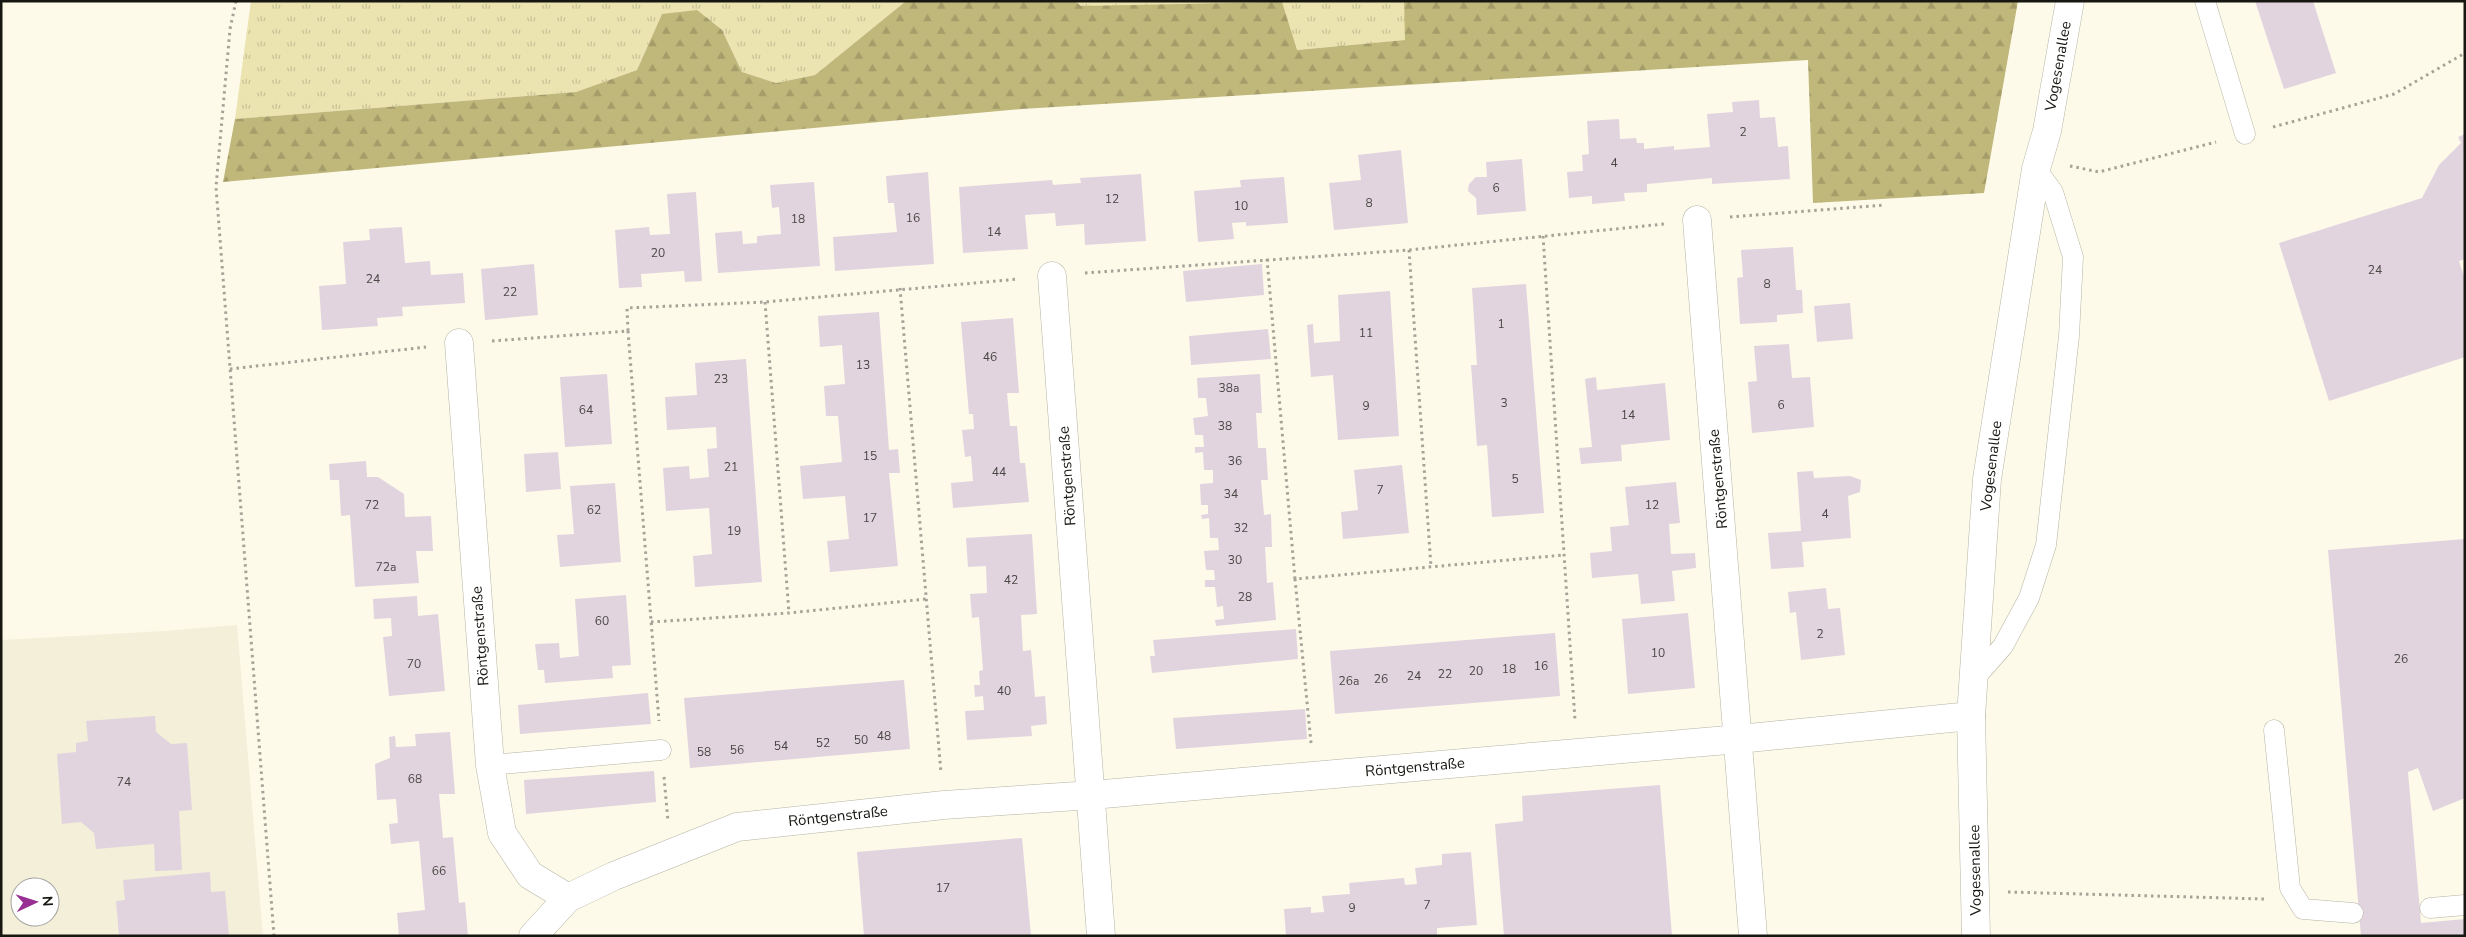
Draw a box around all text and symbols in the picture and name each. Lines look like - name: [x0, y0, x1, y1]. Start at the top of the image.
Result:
- street label: Vogesenallee: [2040, 19, 2076, 114]
- house number: 2: [1739, 124, 1747, 140]
- house number: 4: [1610, 155, 1618, 171]
- house number: 6: [1492, 180, 1500, 196]
- house number: 12: [1105, 191, 1119, 207]
- house number: 8: [1365, 195, 1373, 211]
- house number: 10: [1234, 198, 1248, 214]
- house number: 16: [906, 210, 920, 226]
- house number: 18: [791, 211, 805, 227]
- house number: 14: [987, 224, 1001, 240]
- house number: 20: [651, 245, 665, 261]
- house number: 24: [2368, 262, 2382, 278]
- house number: 24: [366, 271, 380, 287]
- house number: 8: [1763, 276, 1771, 292]
- house number: 22: [503, 284, 517, 300]
- house number: 1: [1497, 316, 1505, 332]
- house number: 11: [1359, 325, 1373, 341]
- house number: 46: [983, 349, 997, 365]
- house number: 13: [856, 357, 870, 373]
- house number: 23: [714, 371, 728, 387]
- house number: 38a: [1219, 380, 1239, 396]
- house number: 3: [1500, 395, 1508, 411]
- house number: 6: [1777, 397, 1785, 413]
- house number: 9: [1362, 398, 1370, 414]
- house number: 64: [579, 402, 593, 418]
- house number: 14: [1621, 407, 1635, 423]
- house number: 38: [1218, 418, 1232, 434]
- street label: Vogesenallee: [1975, 420, 2006, 513]
- street label: Röntgenstraße: [1054, 425, 1080, 527]
- street label: Röntgenstraße: [1704, 428, 1732, 530]
- house number: 15: [863, 448, 877, 464]
- house number: 36: [1228, 453, 1242, 469]
- house number: 21: [724, 459, 738, 475]
- house number: 44: [992, 464, 1006, 480]
- house number: 5: [1511, 471, 1519, 487]
- house number: 7: [1376, 482, 1384, 498]
- house number: 34: [1224, 486, 1238, 502]
- house number: 72: [365, 497, 379, 513]
- house number: 12: [1645, 497, 1659, 513]
- house number: 62: [587, 502, 601, 518]
- house number: 4: [1821, 506, 1829, 522]
- house number: 17: [863, 510, 877, 526]
- house number: 32: [1234, 520, 1248, 536]
- house number: 19: [727, 523, 741, 539]
- house number: 30: [1228, 552, 1242, 568]
- house number: 72a: [376, 559, 396, 575]
- house number: 42: [1004, 572, 1018, 588]
- street label: Röntgenstraße: [467, 585, 493, 687]
- house number: 28: [1238, 589, 1252, 605]
- house number: 60: [595, 613, 609, 629]
- house number: 2: [1816, 626, 1824, 642]
- house number: 10: [1651, 645, 1665, 661]
- house number: 26: [2394, 651, 2408, 667]
- house number: 70: [407, 656, 421, 672]
- house number: 16: [1534, 658, 1548, 674]
- house number: 18: [1502, 661, 1516, 677]
- house number: 20: [1469, 663, 1483, 679]
- house number: 22: [1438, 666, 1452, 682]
- house number: 24: [1407, 668, 1421, 684]
- house number: 26: [1374, 671, 1388, 687]
- house number: 26a: [1339, 673, 1359, 689]
- house number: 40: [997, 683, 1011, 699]
- house number: 48: [877, 728, 891, 744]
- house number: 50: [854, 732, 868, 748]
- house number: 52: [816, 735, 830, 751]
- house number: 54: [774, 738, 788, 754]
- house number: 56: [730, 742, 744, 758]
- house number: 58: [697, 744, 711, 760]
- street label: Röntgenstraße: [1364, 753, 1466, 781]
- house number: 68: [408, 771, 422, 787]
- house number: 74: [117, 774, 131, 790]
- street label: Röntgenstraße: [787, 801, 889, 831]
- street label: Vogesenallee: [1964, 824, 1986, 917]
- house number: 66: [432, 863, 446, 879]
- north arrow: [10, 877, 60, 927]
- house number: 17: [936, 880, 950, 896]
- text: N: [38, 895, 57, 907]
- house number: 7: [1423, 897, 1431, 913]
- house number: 9: [1348, 900, 1356, 916]

